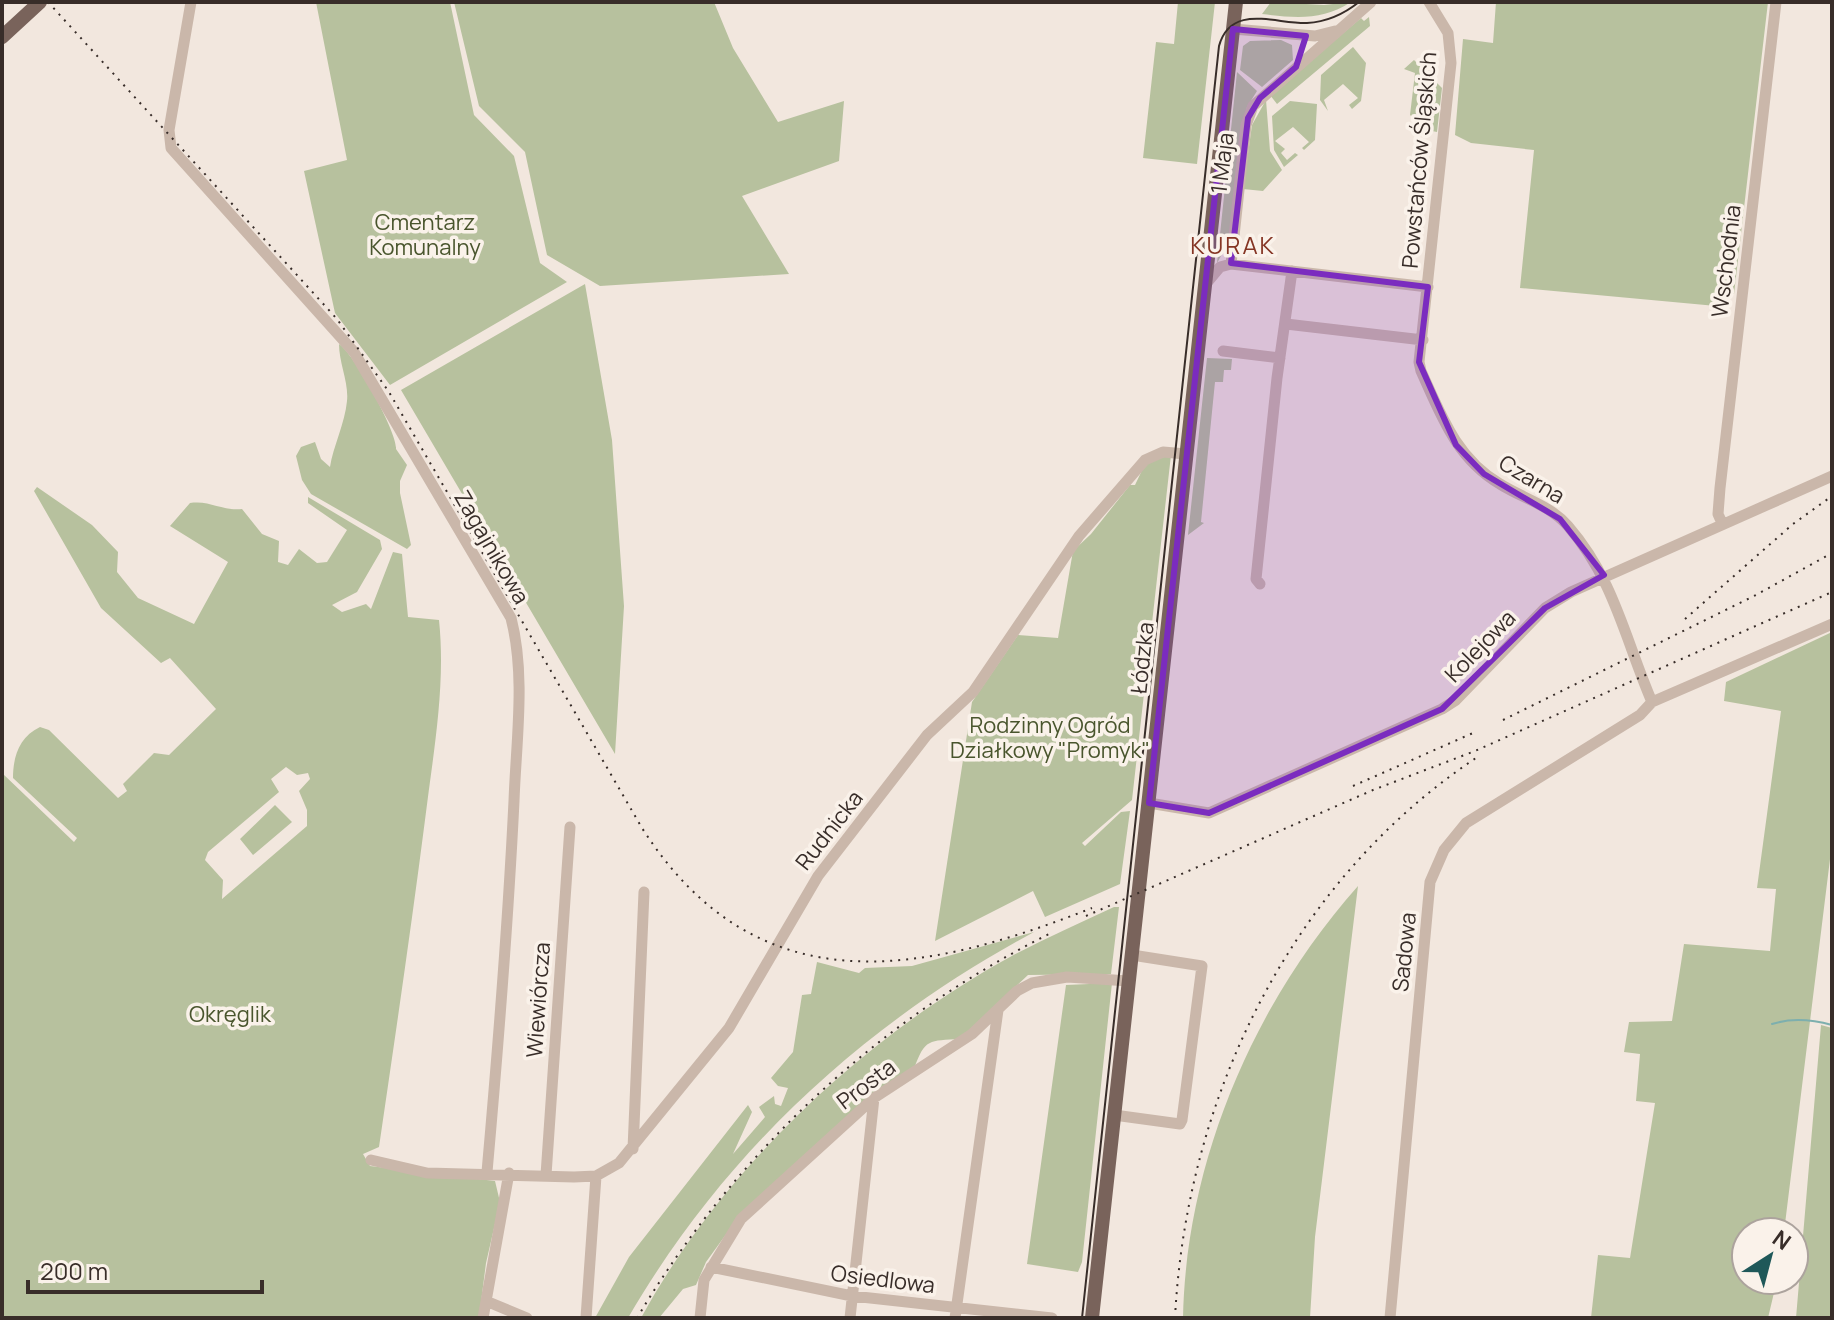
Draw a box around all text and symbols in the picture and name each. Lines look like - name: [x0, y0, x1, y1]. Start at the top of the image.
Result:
- street label: Powstańców Śląskich: [1395, 50, 1443, 270]
- street label: 1 Maja: [1203, 131, 1241, 195]
- street label: Wschodnia: [1704, 203, 1748, 319]
- park label: Cmentarz Komunalny: [369, 207, 481, 262]
- district label: KURAK: [1190, 228, 1276, 261]
- street label: Czarna: [1493, 448, 1571, 510]
- street label: Zagajnikowa: [447, 485, 537, 609]
- street label: Kolejowa: [1438, 603, 1522, 689]
- street label: Łódzka: [1123, 621, 1161, 695]
- park label: Rodzinny Ogród Działkowy "Promyk": [950, 710, 1150, 765]
- street label: Rudnicka: [788, 784, 870, 876]
- street label: Sadowa: [1385, 911, 1423, 993]
- street label: Wiewiórcza: [519, 941, 557, 1059]
- park label: Okręglik: [189, 999, 272, 1029]
- street label: Prosta: [830, 1052, 902, 1116]
- north arrow: [1730, 1216, 1810, 1296]
- text: N: [1767, 1223, 1797, 1257]
- scale bar: [28, 1244, 262, 1294]
- text: 200 m: [40, 1254, 108, 1287]
- street label: Osiedlowa: [829, 1258, 937, 1300]

